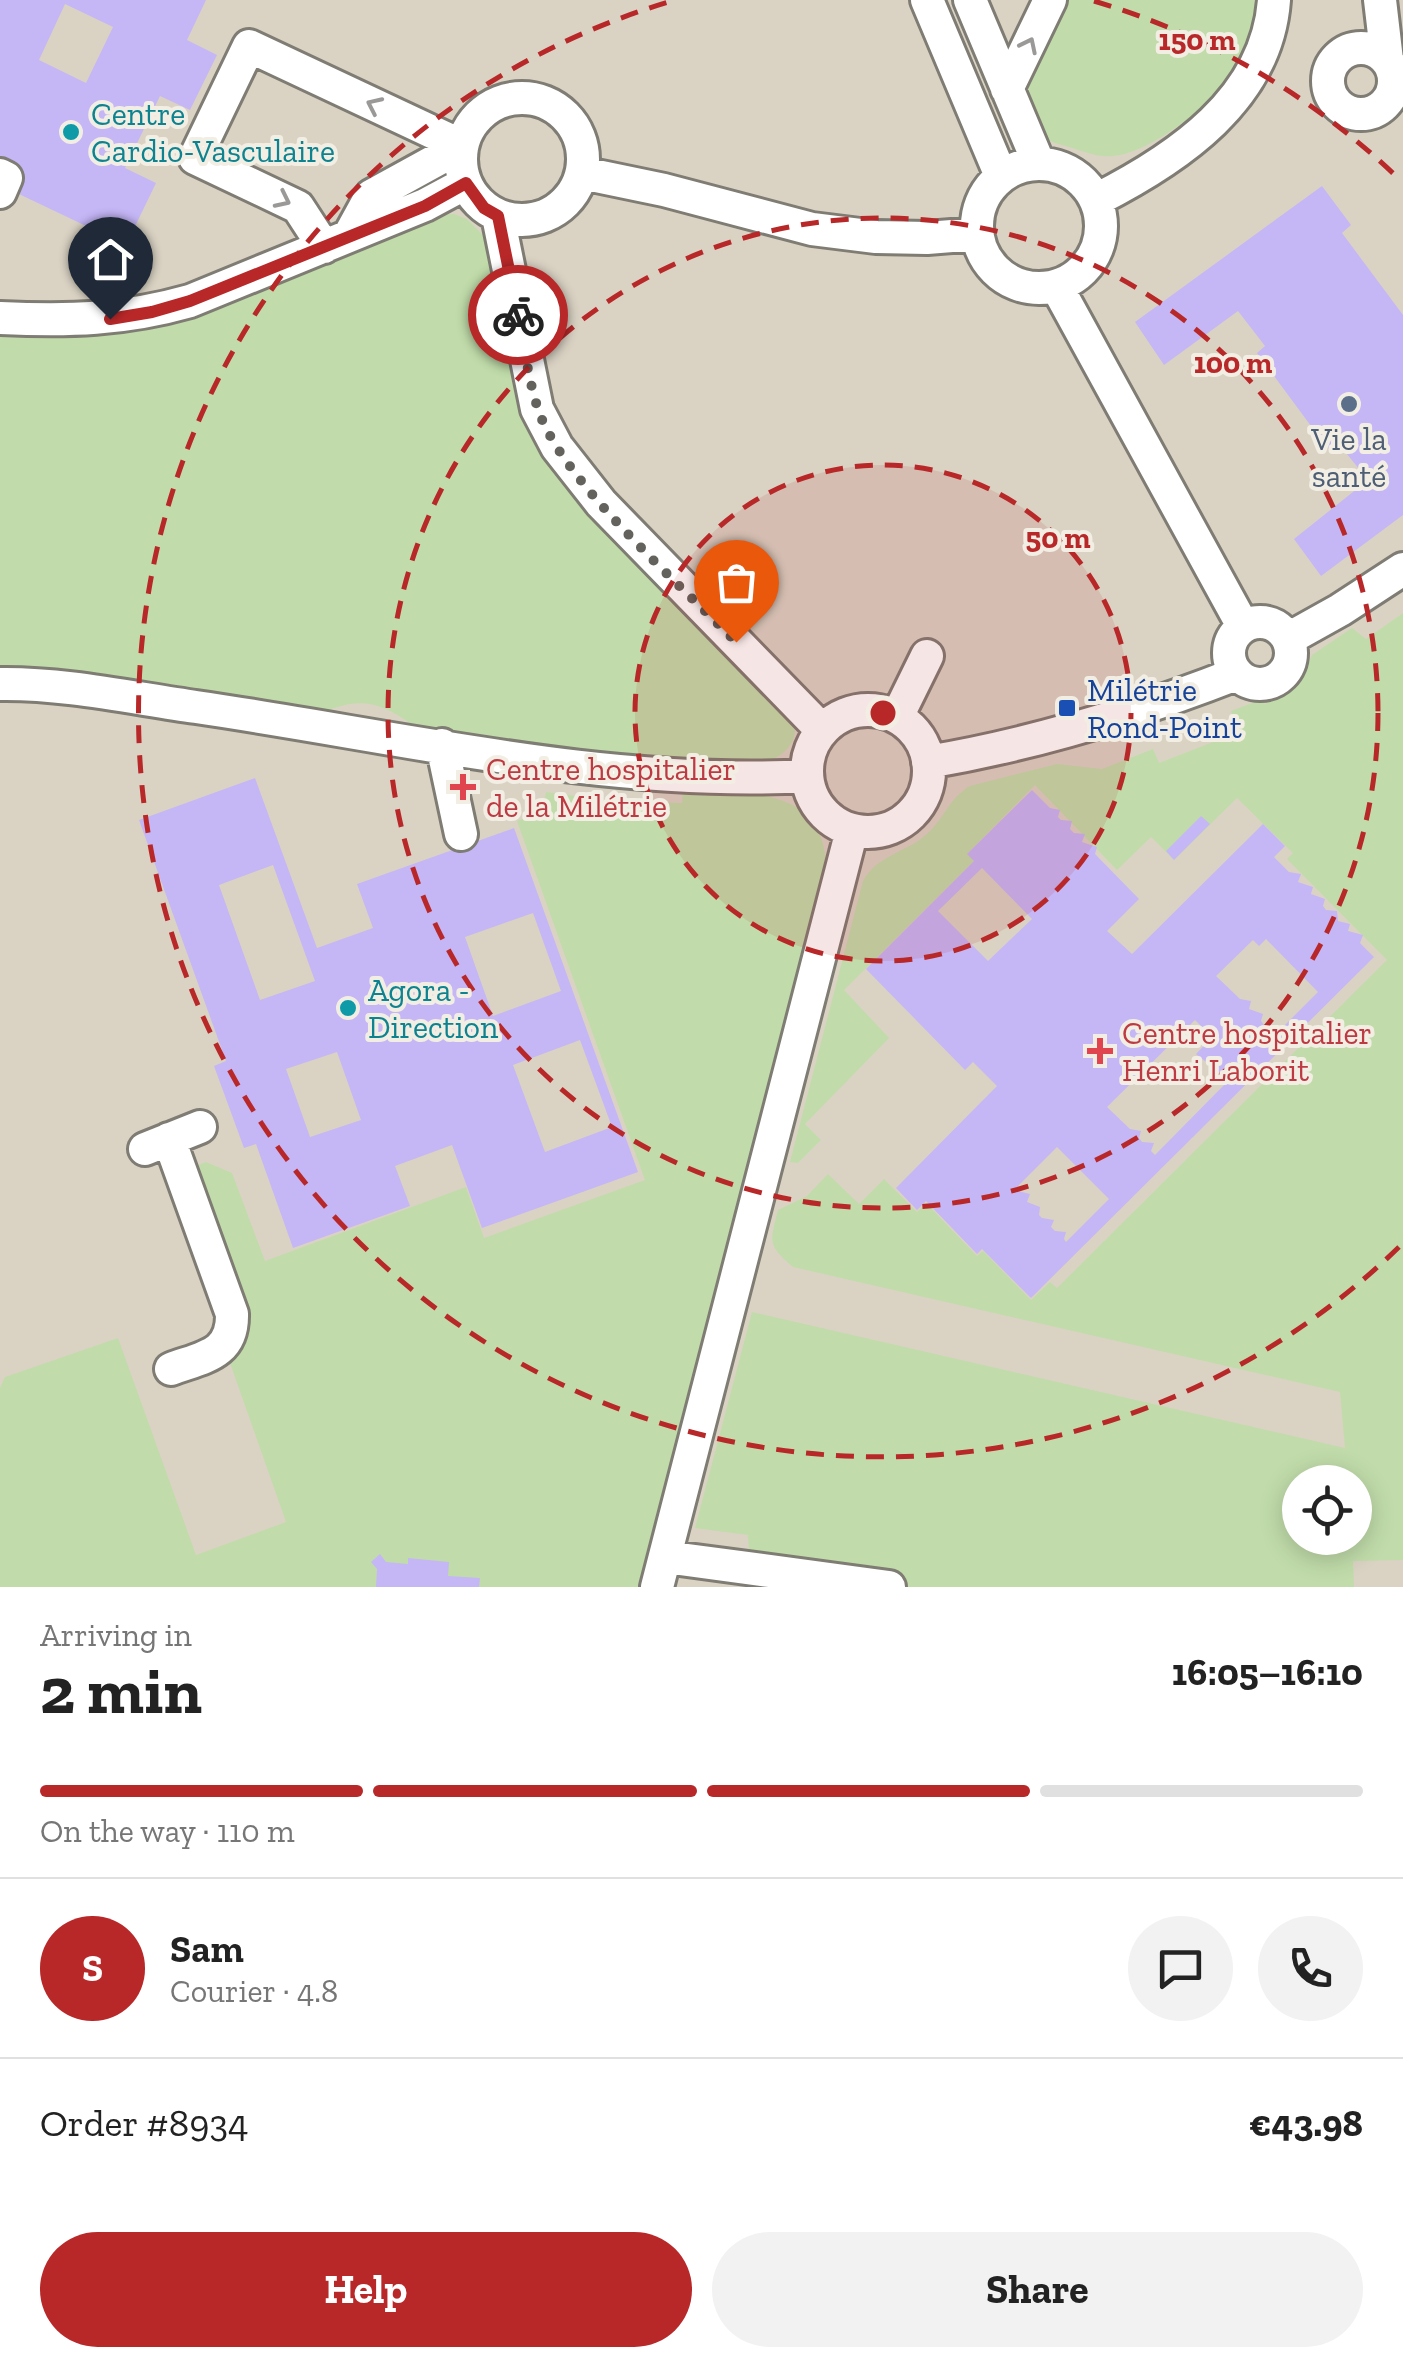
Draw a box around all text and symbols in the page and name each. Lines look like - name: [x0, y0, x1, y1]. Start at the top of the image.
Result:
- text: 150 m: [1159, 22, 1235, 58]
- one-way arrow: [1016, 37, 1036, 55]
- place label: Centre Cardio-Vasculaire: [91, 95, 335, 170]
- one-way arrow: [366, 97, 384, 117]
- marker: Centre Cardio-Vasculaire: [60, 121, 82, 143]
- one-way arrow: [273, 188, 291, 208]
- pin: [68, 217, 153, 320]
- icon: home: [83, 232, 138, 287]
- courier: [468, 265, 568, 365]
- icon: bike: [491, 288, 546, 343]
- text: 100 m: [1194, 345, 1272, 381]
- marker: Vie la santé: [1338, 393, 1360, 415]
- place label: Vie la santé: [1310, 420, 1387, 495]
- text: 50 m: [1026, 520, 1090, 556]
- pin: [694, 540, 779, 643]
- icon: bag: [709, 555, 764, 610]
- place label: Milétrie Rond-Point: [1087, 671, 1242, 746]
- centre of rings: [865, 695, 901, 731]
- marker: Milétrie Rond-Point: [1056, 697, 1078, 719]
- place label: Centre hospitalier de la Milétrie: [486, 750, 736, 825]
- marker: Centre hospitalier de la Milétrie: [450, 774, 476, 800]
- place label: Agora - Direction: [368, 971, 499, 1046]
- marker: Agora - Direction: [337, 997, 359, 1019]
- place label: Centre hospitalier Henri Laborit: [1122, 1014, 1372, 1089]
- marker: Centre hospitalier Henri Laborit: [1087, 1038, 1113, 1064]
- map controls: [1282, 1465, 1372, 1555]
- button: locate: [1282, 1465, 1372, 1555]
- text: Arriving in: [40, 1616, 192, 1654]
- text: 16:05–16:10: [1172, 1649, 1363, 1695]
- text: 2 min: [40, 1652, 202, 1730]
- text: On the way · 110 m: [40, 1812, 295, 1850]
- button: chat: [1128, 1916, 1233, 2021]
- button: phone: [1258, 1916, 1363, 2021]
- text: Sam: [170, 1926, 244, 1972]
- text: S: [82, 1945, 103, 1991]
- text: Courier · 4.8: [170, 1972, 338, 2010]
- text: Order #8934: [40, 2100, 249, 2146]
- text: €43.98: [1249, 2100, 1363, 2146]
- button: Help: [40, 2232, 692, 2347]
- button: Share: [712, 2232, 1363, 2347]

